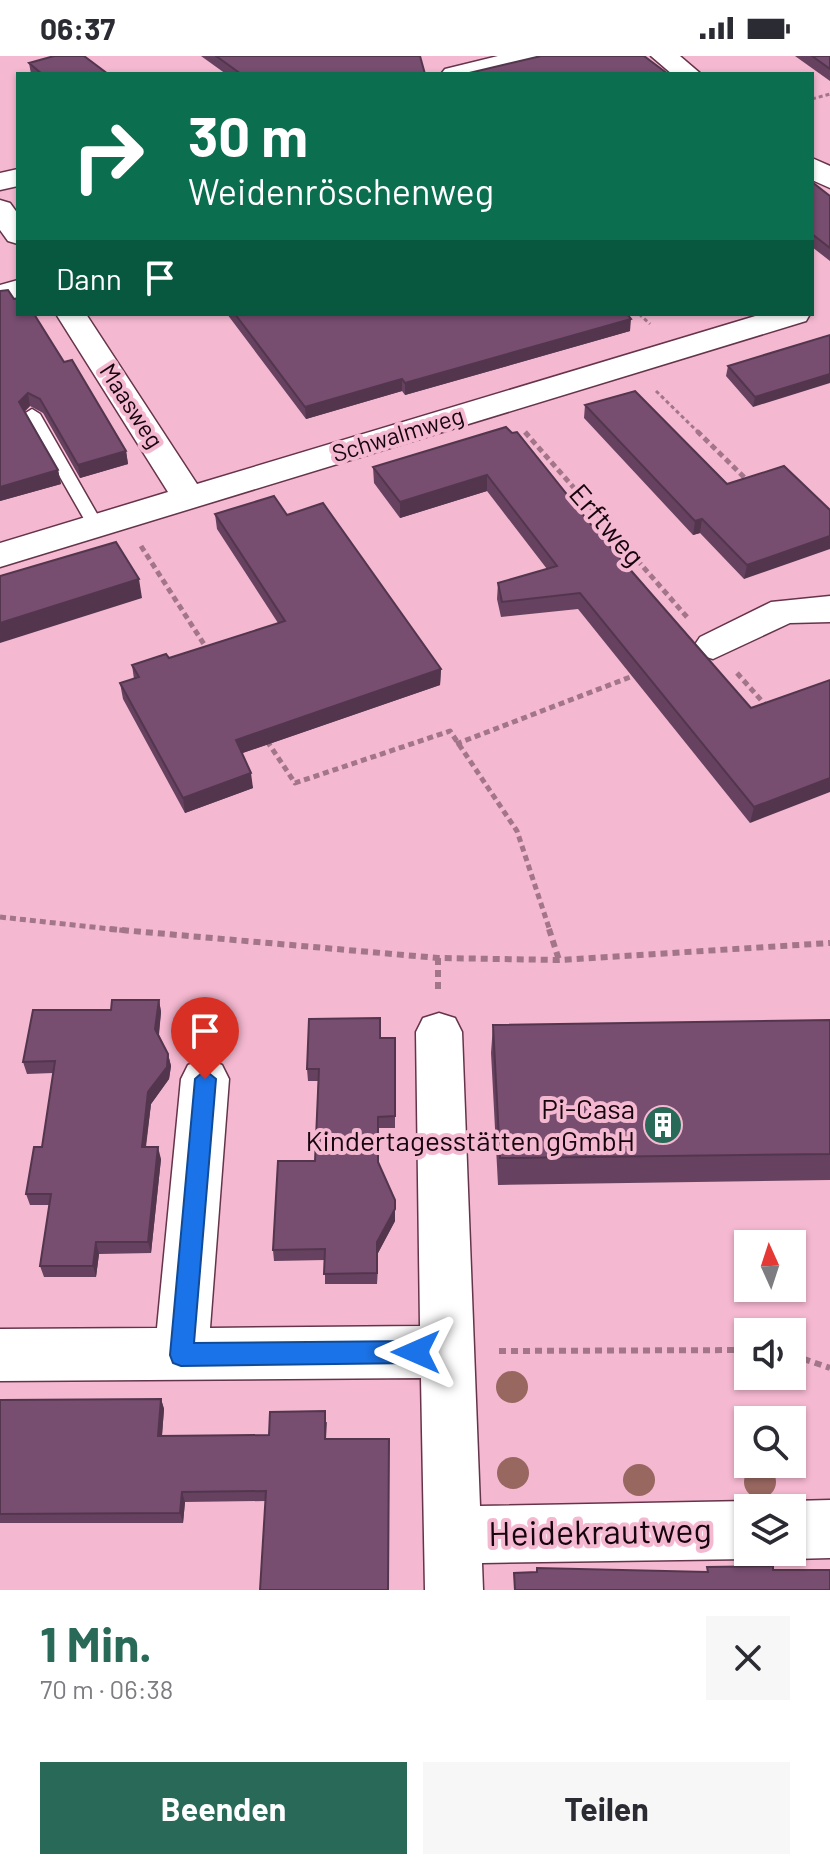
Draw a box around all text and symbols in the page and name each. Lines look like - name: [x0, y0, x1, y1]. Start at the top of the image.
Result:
- text: 06:37: [40, 10, 115, 46]
- text: 30 m: [188, 101, 308, 168]
- icon: right: [56, 104, 160, 208]
- text: Weidenröschenweg: [188, 169, 494, 212]
- icon: arrive: [138, 256, 182, 300]
- text: Dann: [56, 260, 122, 296]
- street label: Maasweg: [94, 357, 170, 453]
- street label: Schwalmweg: [328, 400, 467, 467]
- street label: Erftweg: [563, 476, 653, 572]
- pin: [171, 997, 239, 1079]
- icon: arrive: [183, 1009, 227, 1053]
- place label: Pi-Casa Kindertagesstätten gGmbH: [305, 1091, 635, 1157]
- building icon: Pi-Casa Kindertagesstätten gGmbH: [642, 1104, 684, 1146]
- north arrow: [734, 1230, 806, 1302]
- map controls: [734, 1230, 806, 1566]
- position arrow: [374, 1310, 458, 1394]
- button: sound: [734, 1318, 806, 1390]
- button: search: [734, 1406, 806, 1478]
- button: layers: [734, 1494, 806, 1566]
- street label: Heidekrautweg: [488, 1508, 712, 1553]
- text: 1 Min.: [40, 1614, 152, 1672]
- button: close: [706, 1616, 790, 1700]
- text: 70 m · 06:38: [40, 1673, 173, 1704]
- button: Beenden: [40, 1762, 407, 1854]
- button: Teilen: [423, 1762, 790, 1854]

